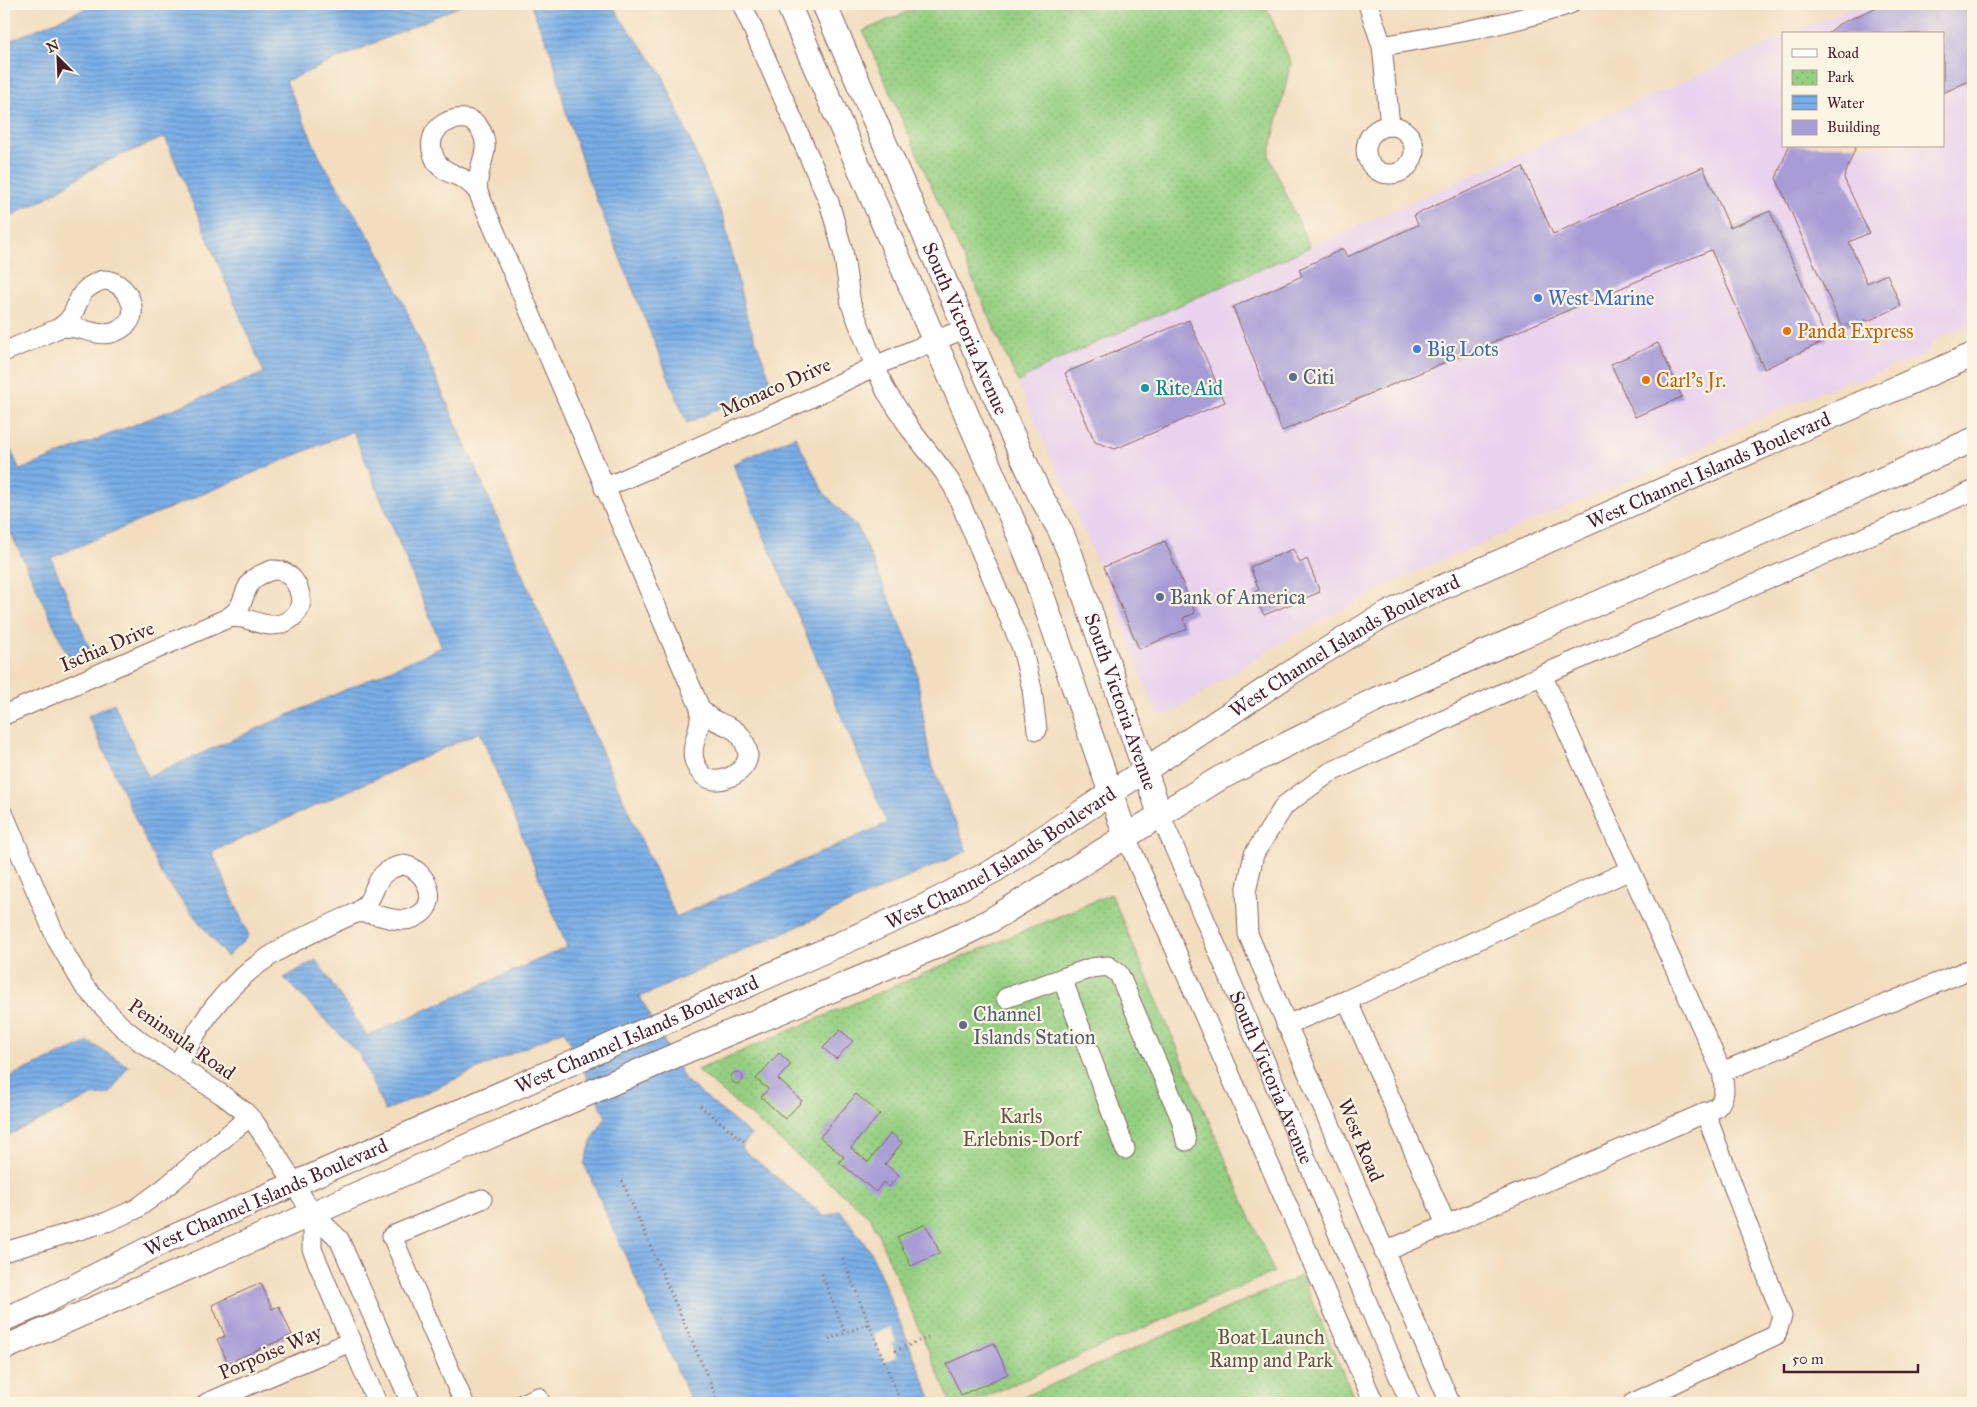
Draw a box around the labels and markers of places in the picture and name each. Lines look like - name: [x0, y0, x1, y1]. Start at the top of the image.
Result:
- place label: West Marine: [1548, 286, 1654, 310]
- marker: West Marine: [1532, 292, 1544, 304]
- place label: Panda Express: [1797, 319, 1914, 343]
- marker: Panda Express: [1781, 325, 1793, 337]
- place label: Big Lots: [1427, 337, 1499, 362]
- marker: Big Lots: [1411, 343, 1423, 355]
- place label: Citi: [1303, 365, 1335, 389]
- place label: Carl's Jr.: [1656, 368, 1726, 393]
- marker: Citi: [1287, 371, 1299, 383]
- marker: Carl's Jr.: [1640, 374, 1652, 386]
- place label: Rite Aid: [1155, 376, 1223, 400]
- marker: Rite Aid: [1139, 382, 1151, 394]
- place label: Bank of America: [1170, 585, 1306, 609]
- marker: Bank of America: [1154, 591, 1166, 603]
- place label: Channel Islands Station: [973, 1002, 1096, 1049]
- marker: Channel Islands Station: [957, 1019, 969, 1031]

